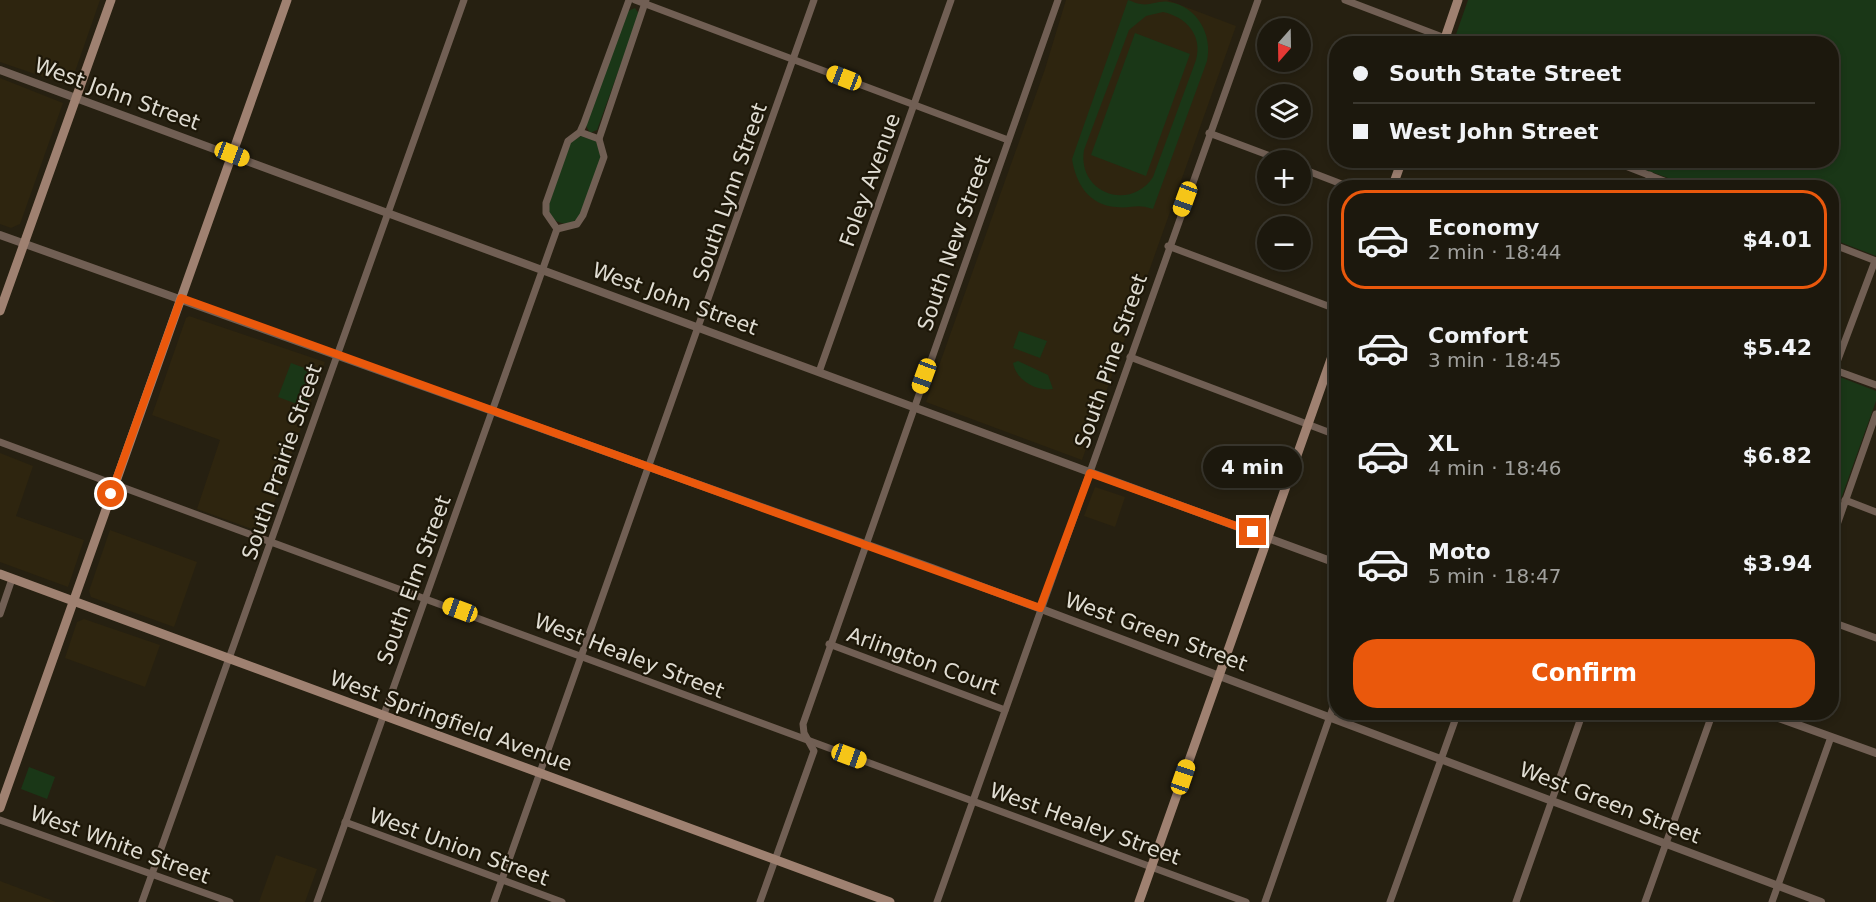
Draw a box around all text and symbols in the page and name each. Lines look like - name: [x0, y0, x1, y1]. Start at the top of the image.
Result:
- north arrow: [1257, 18, 1311, 72]
- map controls: [1257, 18, 1311, 270]
- street label: West John Street: [31, 53, 203, 135]
- text: South State Street: [1389, 61, 1621, 86]
- car: [824, 63, 864, 93]
- button: layers: [1257, 84, 1311, 138]
- street label: South Lynn Street: [688, 100, 772, 284]
- street label: Foley Avenue: [835, 110, 905, 250]
- text: West John Street: [1389, 119, 1599, 144]
- car: [212, 139, 252, 169]
- button: +: [1257, 150, 1311, 204]
- street label: South New Street: [913, 152, 995, 334]
- car: [1170, 179, 1200, 219]
- icon: car: [1356, 213, 1410, 267]
- text: Economy: [1428, 215, 1539, 240]
- button: −: [1257, 216, 1311, 270]
- text: $4.01: [1742, 227, 1812, 252]
- text: 2 min · 18:44: [1428, 240, 1562, 264]
- street label: West John Street: [589, 258, 761, 340]
- street label: South Pine Street: [1070, 271, 1152, 451]
- icon: car: [1356, 321, 1410, 375]
- text: Comfort: [1428, 323, 1528, 348]
- text: $5.42: [1742, 335, 1812, 360]
- text: 3 min · 18:45: [1428, 348, 1562, 372]
- car: [909, 356, 939, 396]
- street label: South Prairie Street: [237, 361, 327, 563]
- icon: car: [1356, 429, 1410, 483]
- text: XL: [1428, 431, 1459, 456]
- text: $6.82: [1742, 443, 1812, 468]
- callout: 4 min: [1204, 445, 1302, 487]
- text: 4 min: [1221, 455, 1284, 479]
- text: 4 min · 18:46: [1428, 456, 1562, 480]
- route start: [97, 480, 124, 507]
- street label: South Elm Street: [372, 492, 456, 668]
- route end: [1239, 518, 1266, 545]
- icon: car: [1356, 537, 1410, 591]
- text: Moto: [1428, 539, 1491, 564]
- text: $3.94: [1742, 551, 1812, 576]
- text: 5 min · 18:47: [1428, 564, 1562, 588]
- street label: West Green Street: [1062, 588, 1250, 676]
- car: [440, 595, 480, 625]
- street label: West Healey Street: [531, 609, 727, 703]
- street label: Arlington Court: [844, 622, 1002, 700]
- button: Confirm: [1353, 639, 1815, 708]
- street label: West Springfield Avenue: [327, 666, 575, 776]
- car: [829, 741, 869, 771]
- car: [1169, 757, 1197, 797]
- street label: West Green Street: [1516, 757, 1704, 849]
- street label: West Healey Street: [986, 778, 1184, 870]
- street label: West White Street: [27, 801, 213, 889]
- street label: West Union Street: [366, 803, 552, 891]

